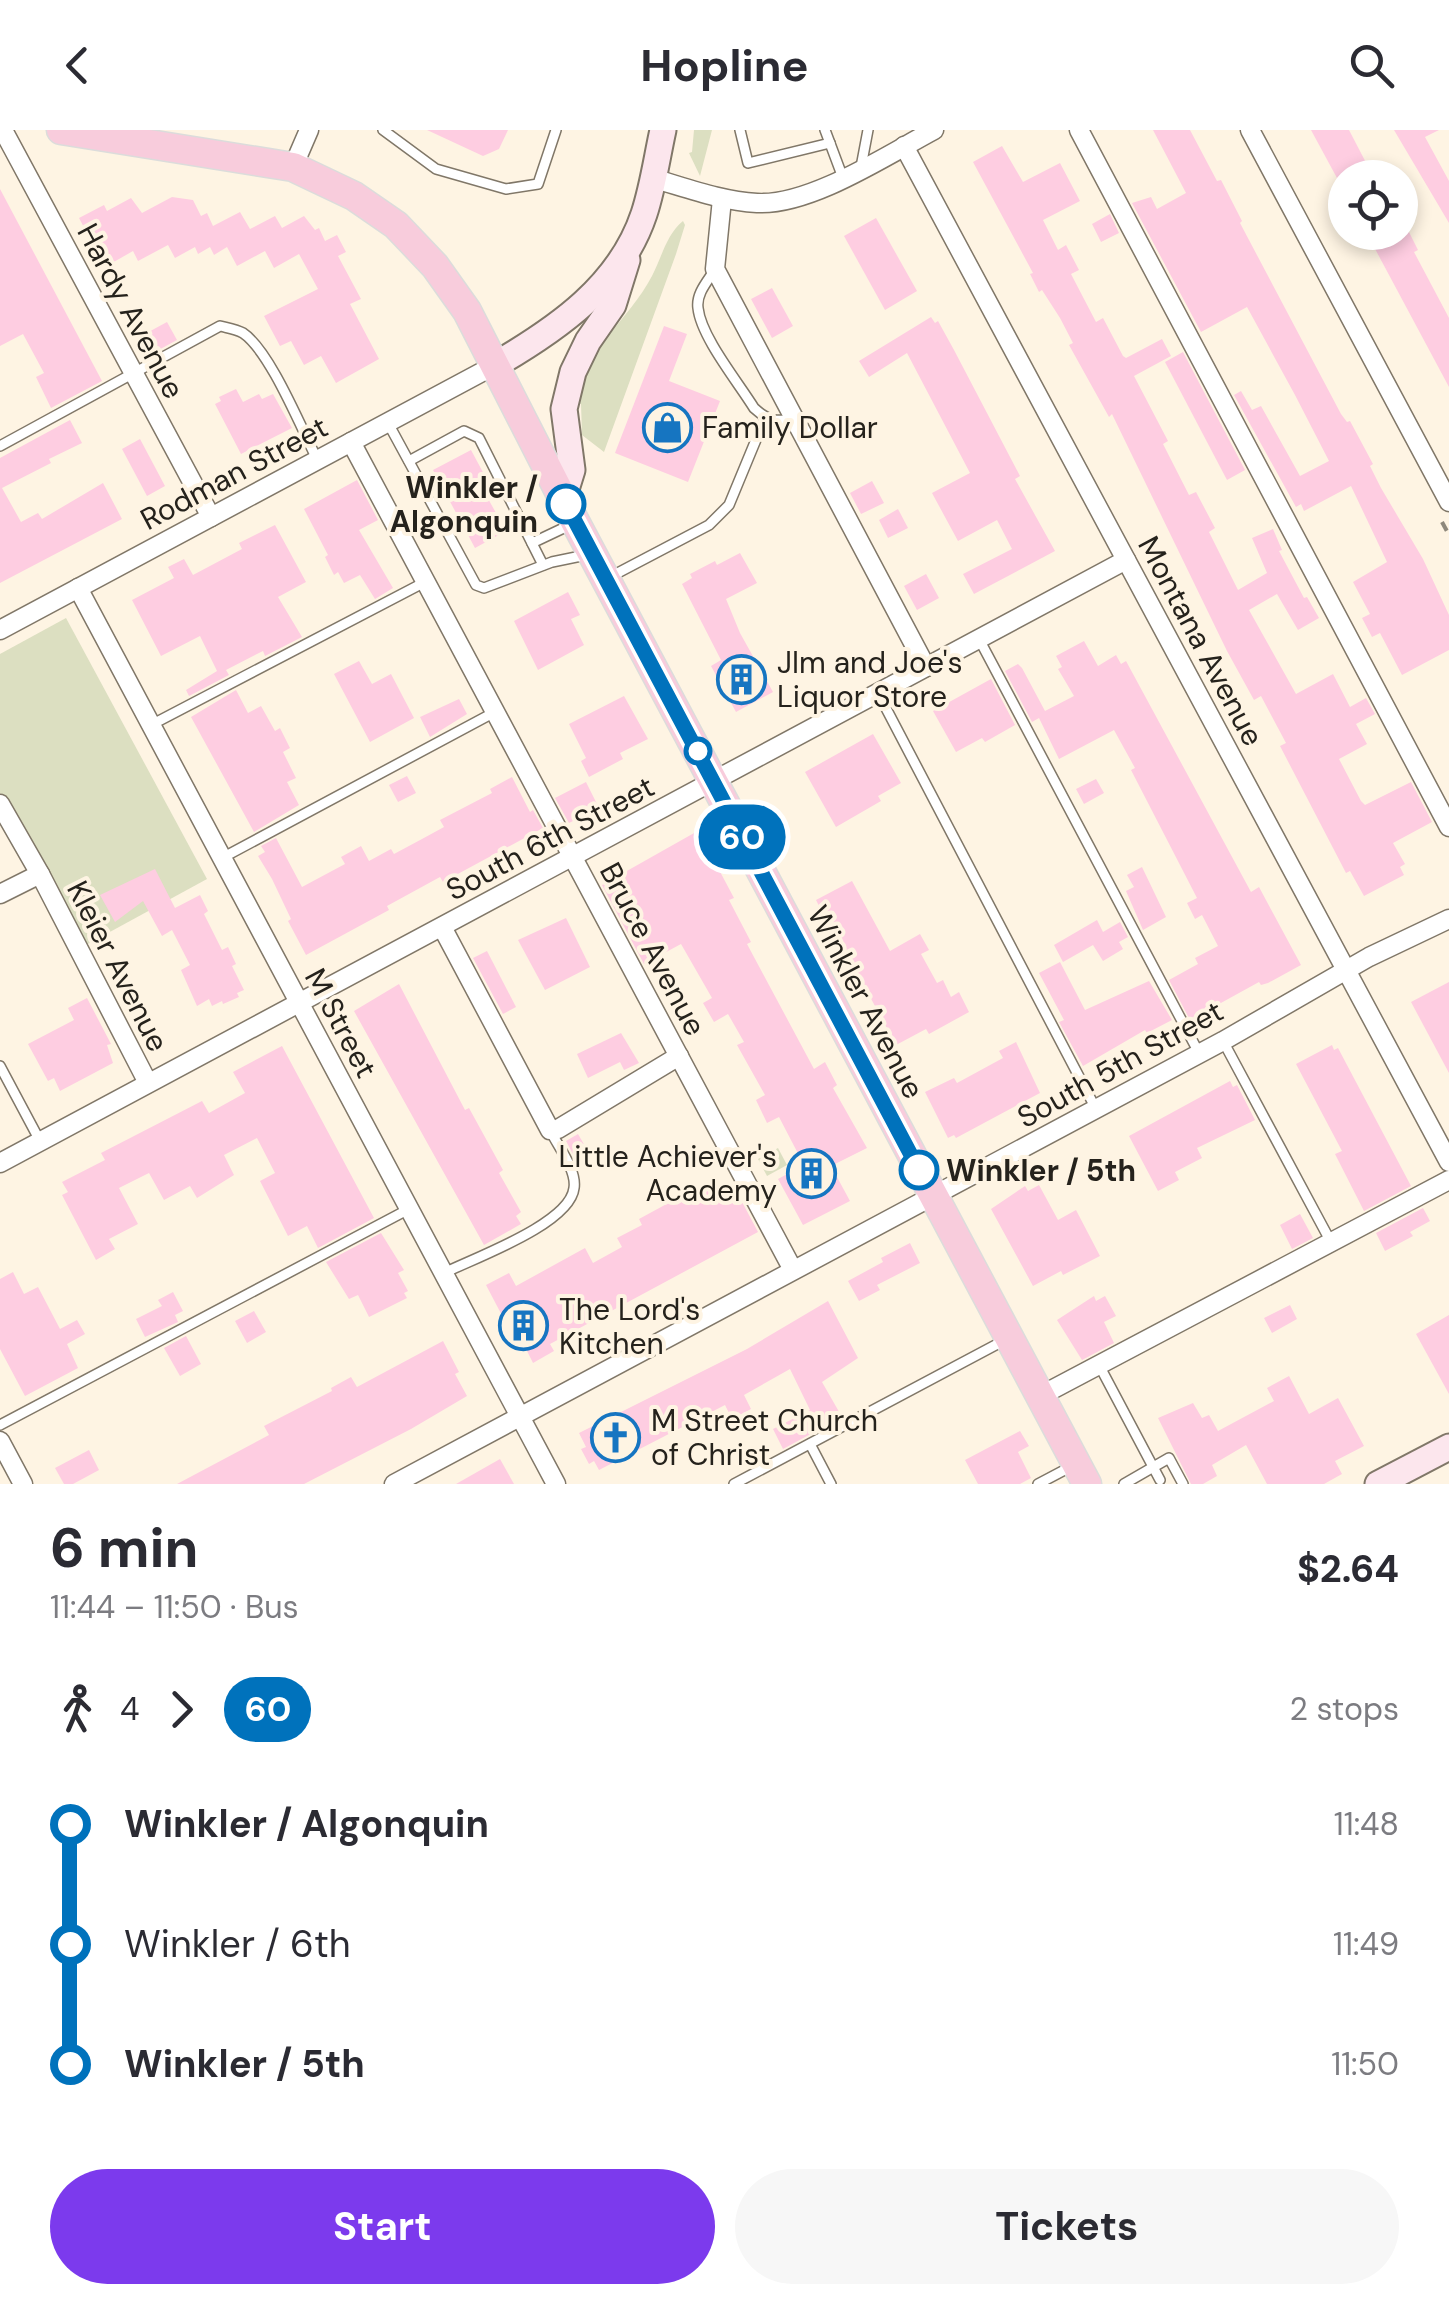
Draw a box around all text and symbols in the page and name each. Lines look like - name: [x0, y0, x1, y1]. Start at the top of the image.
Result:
- text: Hopline: [640, 36, 809, 95]
- icon: back: [50, 38, 105, 93]
- icon: search: [1344, 38, 1399, 93]
- map controls: [1328, 160, 1418, 250]
- button: locate: [1328, 160, 1418, 250]
- street label: Hardy Avenue: [69, 217, 193, 405]
- shop icon: Family Dollar: [641, 401, 693, 453]
- street label: Rodman Street: [134, 407, 334, 539]
- place label: Family Dollar: [702, 408, 878, 447]
- place label: Winkler / Algonquin: [390, 468, 538, 541]
- marker: Winkler / Algonquin: [547, 485, 585, 523]
- street label: Montana Avenue: [1129, 530, 1273, 752]
- place label: JIm and Joe's Liquor Store: [777, 643, 963, 716]
- building icon: JIm and Joe's Liquor Store: [716, 653, 768, 705]
- unlabelled marker: [685, 738, 711, 764]
- street label: South 6th Street: [439, 767, 661, 909]
- line badge: 60: [697, 804, 787, 870]
- text: 60: [719, 814, 765, 860]
- street label: Bruce Avenue: [591, 856, 715, 1042]
- street label: Kleier Avenue: [58, 874, 178, 1058]
- street label: Winkler Avenue: [799, 899, 933, 1105]
- street label: M Street: [296, 962, 386, 1084]
- street label: South 5th Street: [1010, 991, 1230, 1137]
- place label: Little Achiever's Academy: [559, 1137, 777, 1210]
- building icon: Little Achiever's Academy: [786, 1147, 838, 1199]
- marker: Winkler / 5th: [900, 1151, 938, 1189]
- place label: Winkler / 5th: [946, 1151, 1136, 1190]
- place label: The Lord's Kitchen: [559, 1290, 700, 1363]
- building icon: The Lord's Kitchen: [498, 1300, 550, 1352]
- place label: M Street Church of Christ: [651, 1401, 878, 1474]
- church icon: M Street Church of Christ: [590, 1411, 642, 1463]
- text: 6 min: [50, 1512, 199, 1584]
- text: $2.64: [1297, 1544, 1399, 1594]
- text: 11:44 – 11:50 · Bus: [50, 1586, 299, 1628]
- icon: walk: [50, 1682, 105, 1737]
- icon: forward: [154, 1682, 209, 1737]
- text: 60: [244, 1686, 291, 1732]
- text: 4: [120, 1688, 139, 1730]
- text: 2 stops: [1290, 1688, 1399, 1730]
- text: Winkler / Algonquin: [124, 1799, 489, 1849]
- text: 11:48: [1334, 1803, 1399, 1845]
- text: Winkler / 6th: [124, 1919, 351, 1969]
- text: 11:49: [1333, 1923, 1399, 1965]
- text: Winkler / 5th: [124, 2039, 365, 2089]
- text: 11:50: [1331, 2043, 1399, 2085]
- button: Start: [50, 2169, 715, 2284]
- button: Tickets: [735, 2169, 1399, 2284]

